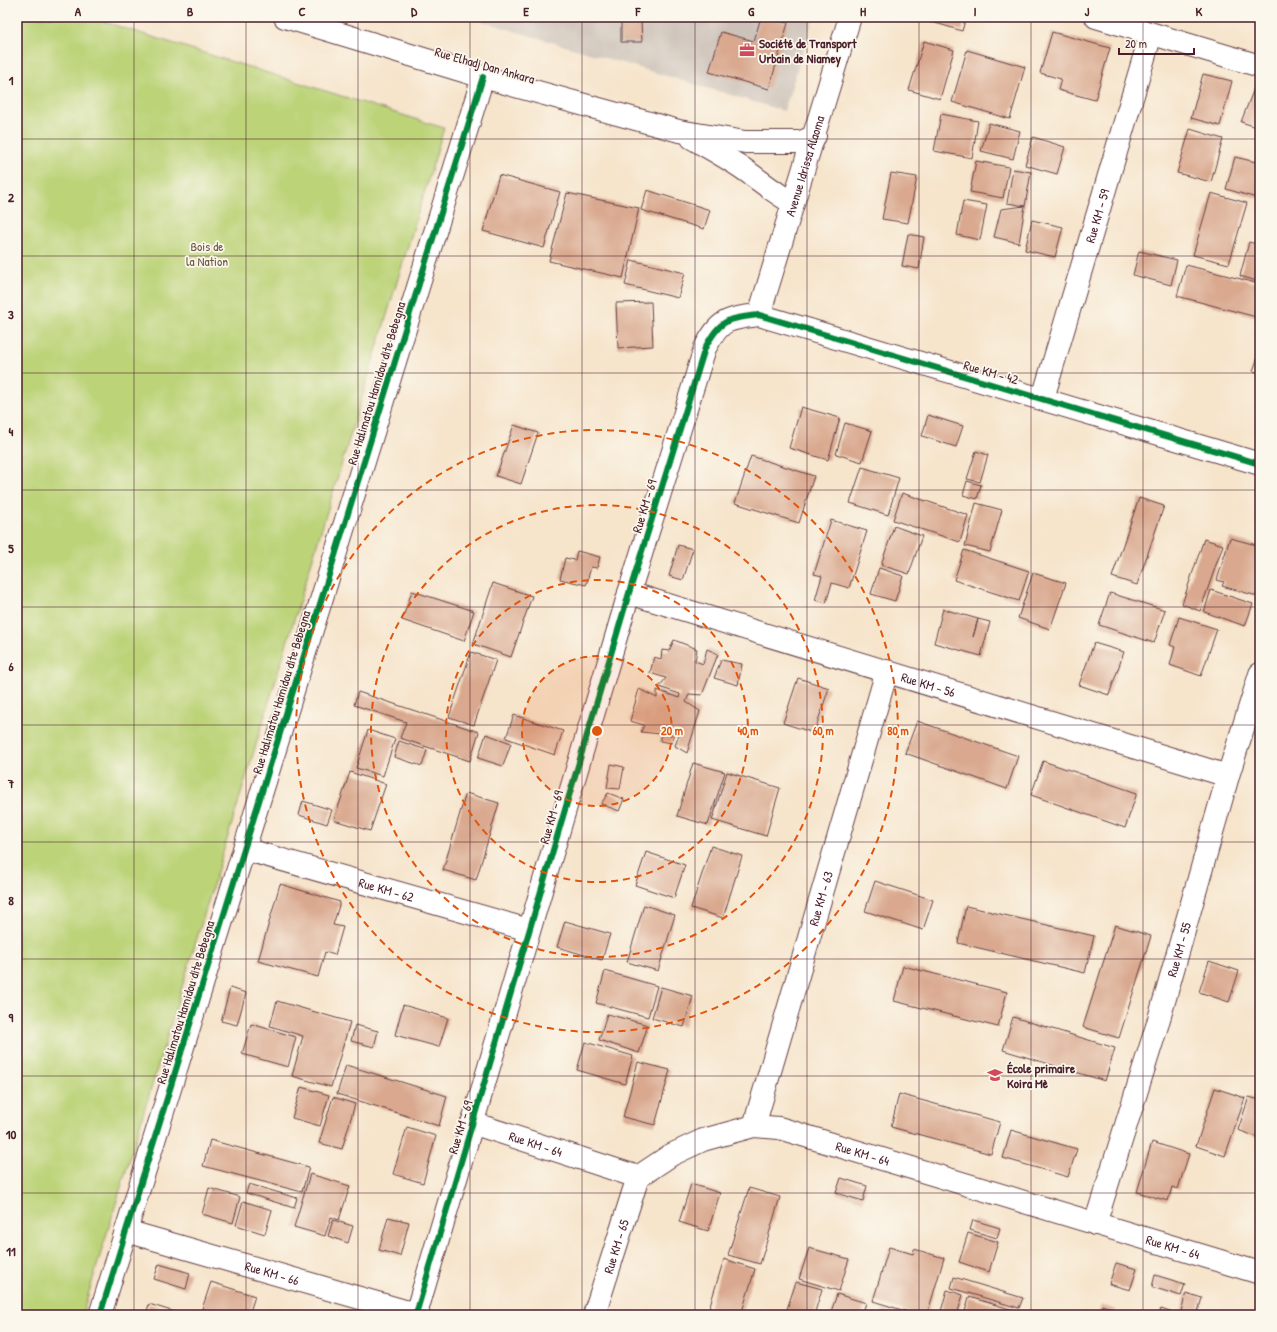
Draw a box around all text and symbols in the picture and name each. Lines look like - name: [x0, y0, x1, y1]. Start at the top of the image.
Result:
- text: A: [75, 2, 82, 20]
- text: B: [187, 2, 194, 20]
- text: C: [298, 2, 306, 20]
- text: D: [411, 2, 418, 20]
- text: E: [523, 2, 529, 20]
- text: F: [635, 2, 642, 20]
- text: G: [748, 2, 755, 20]
- text: H: [860, 2, 866, 20]
- text: I: [973, 2, 977, 20]
- text: J: [1085, 2, 1090, 20]
- text: K: [1196, 2, 1203, 20]
- scale bar: [1119, 30, 1194, 56]
- place label: Société de Transport Urbain de Niamey: [759, 34, 857, 68]
- text: 20 m: [1125, 35, 1147, 52]
- office icon: Société de Transport Urbain de Niamey: [738, 41, 756, 59]
- street label: Rue Elhadj Dan Ankara: [433, 42, 537, 88]
- text: 1: [9, 71, 14, 89]
- street label: Avenue Idrissa Alaoma: [781, 113, 828, 218]
- street label: Rue KM - 59: [1081, 187, 1114, 245]
- text: 2: [8, 188, 15, 206]
- park label: Bois de la Nation: [186, 237, 228, 270]
- street label: Rue Halimatou Hamidou dite Bebegna: [343, 299, 409, 467]
- text: 3: [8, 305, 14, 323]
- street label: Rue KM - 42: [962, 356, 1020, 388]
- text: 4: [9, 422, 14, 440]
- street label: Rue KM - 69: [627, 477, 661, 535]
- text: 5: [8, 539, 14, 557]
- street label: Rue Halimatou Hamidou dite Bebegna: [248, 608, 314, 776]
- text: 6: [8, 657, 14, 675]
- street label: Rue KM - 56: [899, 668, 958, 701]
- text: 20 m: [661, 722, 683, 739]
- text: 40 m: [738, 722, 758, 739]
- text: 60 m: [812, 722, 834, 739]
- text: 80 m: [887, 722, 909, 739]
- centre of rings: [590, 724, 604, 738]
- text: 7: [7, 774, 15, 792]
- street label: Rue KM - 69: [535, 788, 567, 846]
- street label: Rue KM - 63: [804, 869, 837, 928]
- street label: Rue KM - 62: [357, 873, 416, 906]
- text: 8: [8, 891, 14, 909]
- street label: Rue Halimatou Hamidou dite Bebegna: [152, 918, 218, 1086]
- street label: Rue KM - 55: [1162, 920, 1195, 979]
- text: 9: [9, 1008, 14, 1026]
- place label: École primaire Koira Mè: [1007, 1059, 1076, 1092]
- school or university icon: École primaire Koira Mè: [986, 1066, 1004, 1084]
- street label: Rue KM - 69: [443, 1098, 477, 1156]
- text: 10: [6, 1125, 16, 1143]
- street label: Rue KM - 64: [507, 1127, 565, 1161]
- street label: Rue KM - 64: [834, 1137, 892, 1170]
- street label: Rue KM - 65: [599, 1217, 633, 1276]
- street label: Rue KM - 64: [1144, 1230, 1202, 1263]
- text: 11: [6, 1242, 16, 1260]
- street label: Rue KM - 66: [243, 1257, 301, 1289]

